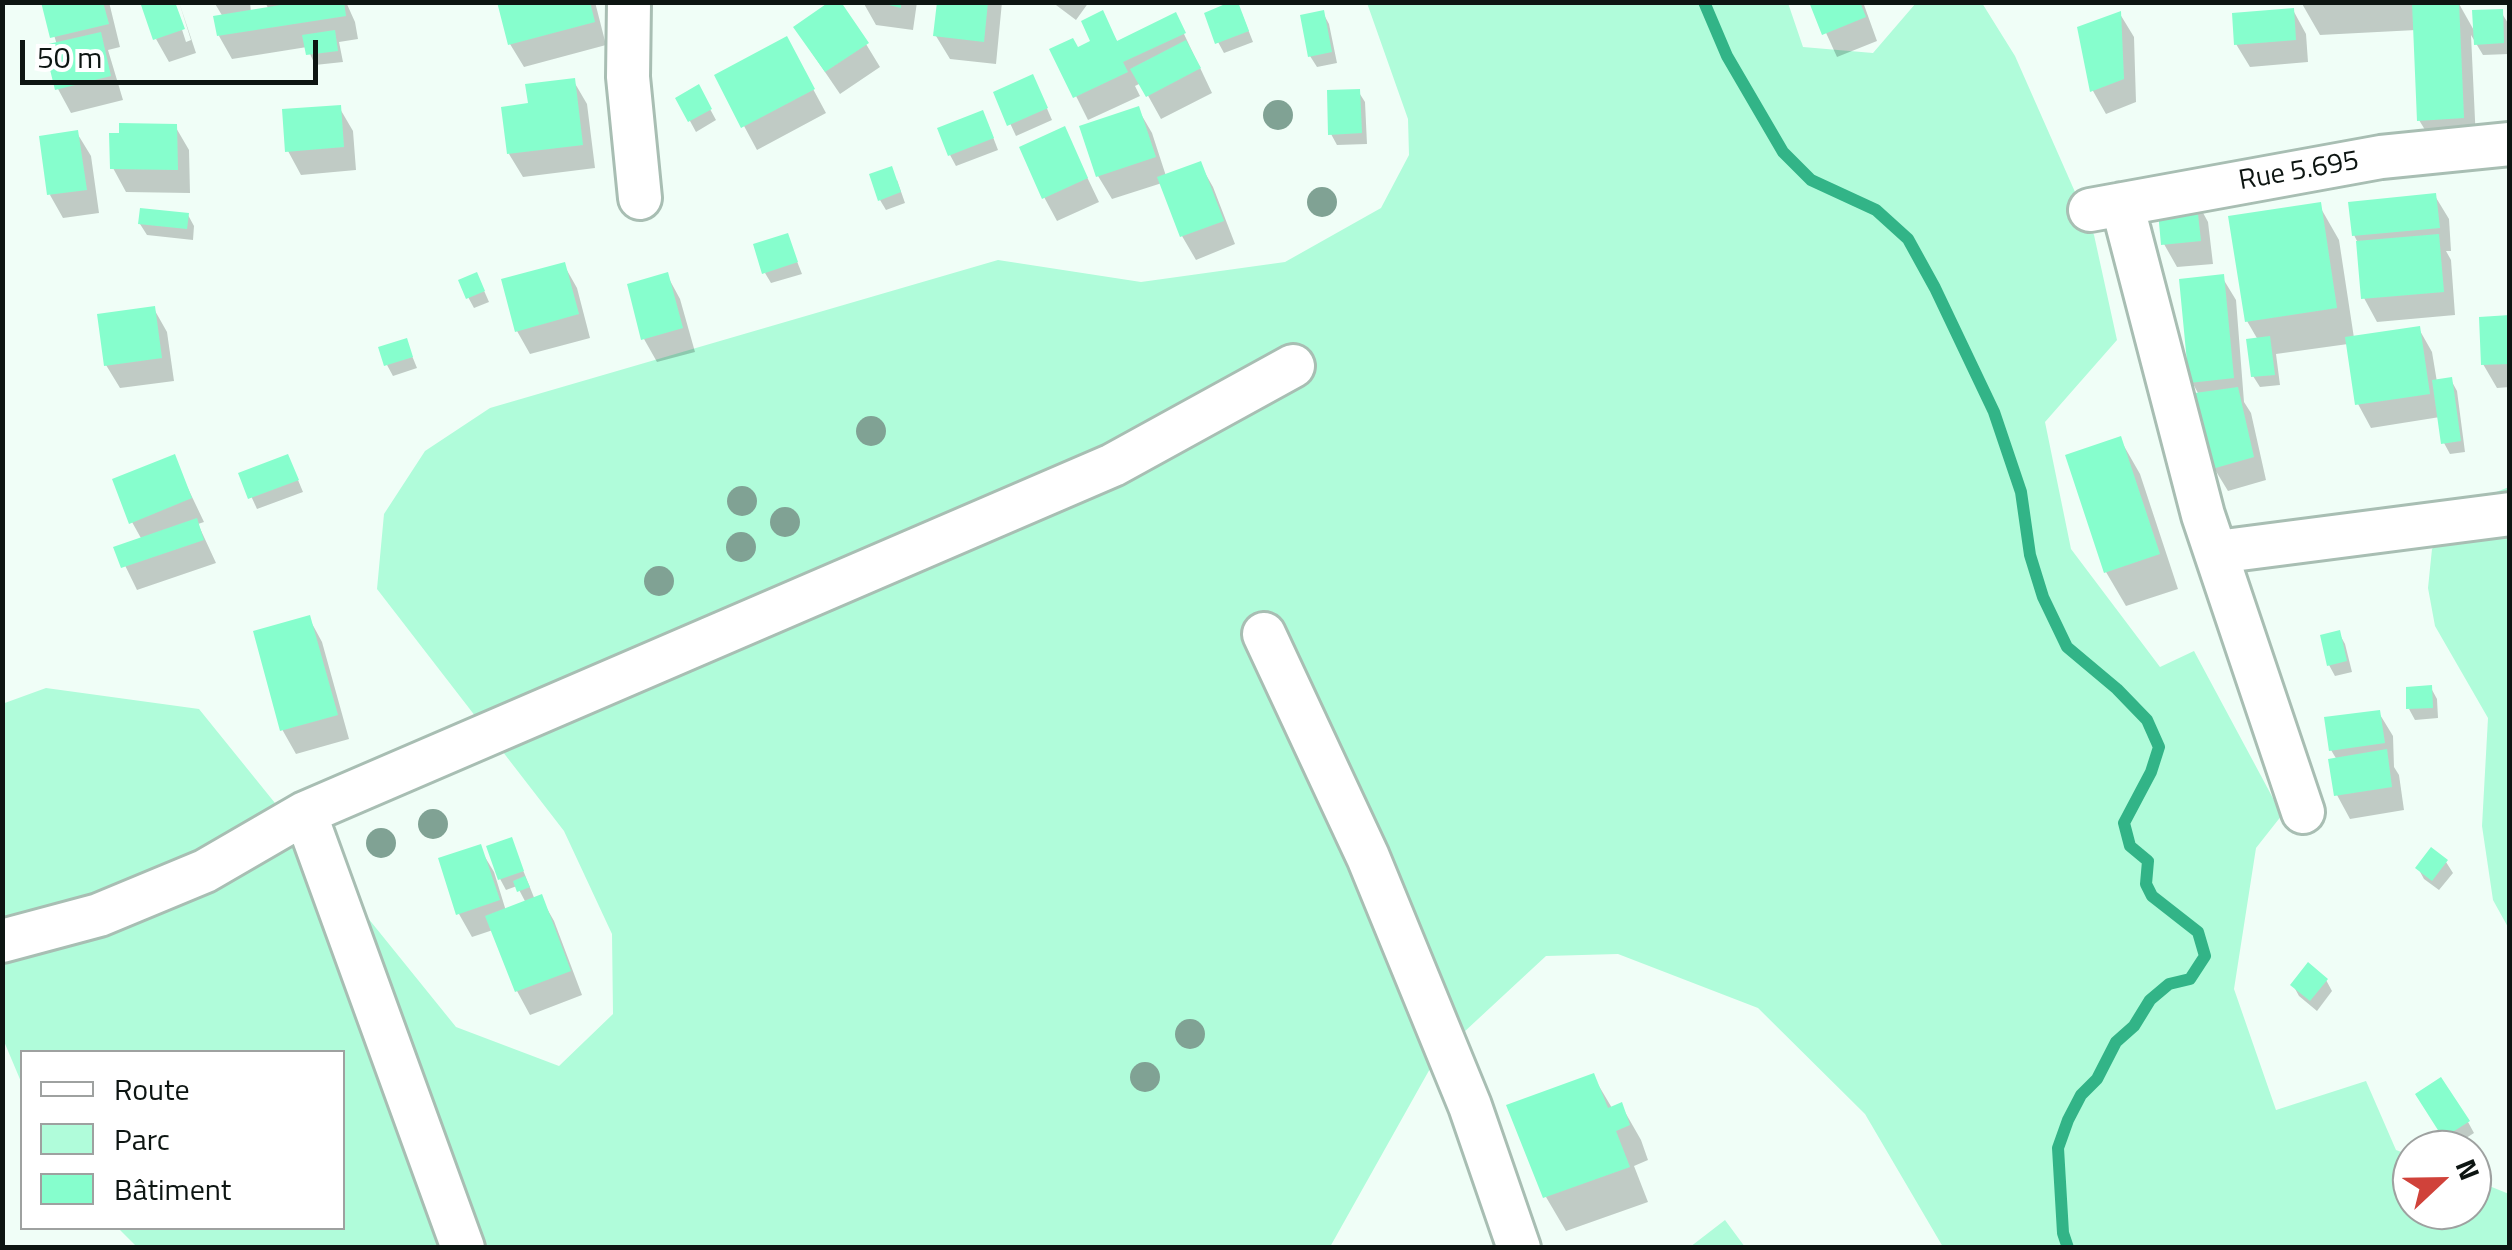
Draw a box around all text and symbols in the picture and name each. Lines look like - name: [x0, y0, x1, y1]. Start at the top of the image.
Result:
- scale bar: [25, 20, 322, 82]
- text: 50 m: [37, 34, 102, 80]
- street label: Rue 5.695: [2236, 145, 2362, 199]
- legend: [20, 1050, 345, 1230]
- text: Route: [114, 1066, 190, 1112]
- text: Parc: [114, 1116, 170, 1162]
- north arrow: [2392, 1130, 2492, 1230]
- text: N: [2445, 1152, 2492, 1186]
- text: Bâtiment: [114, 1166, 231, 1212]

